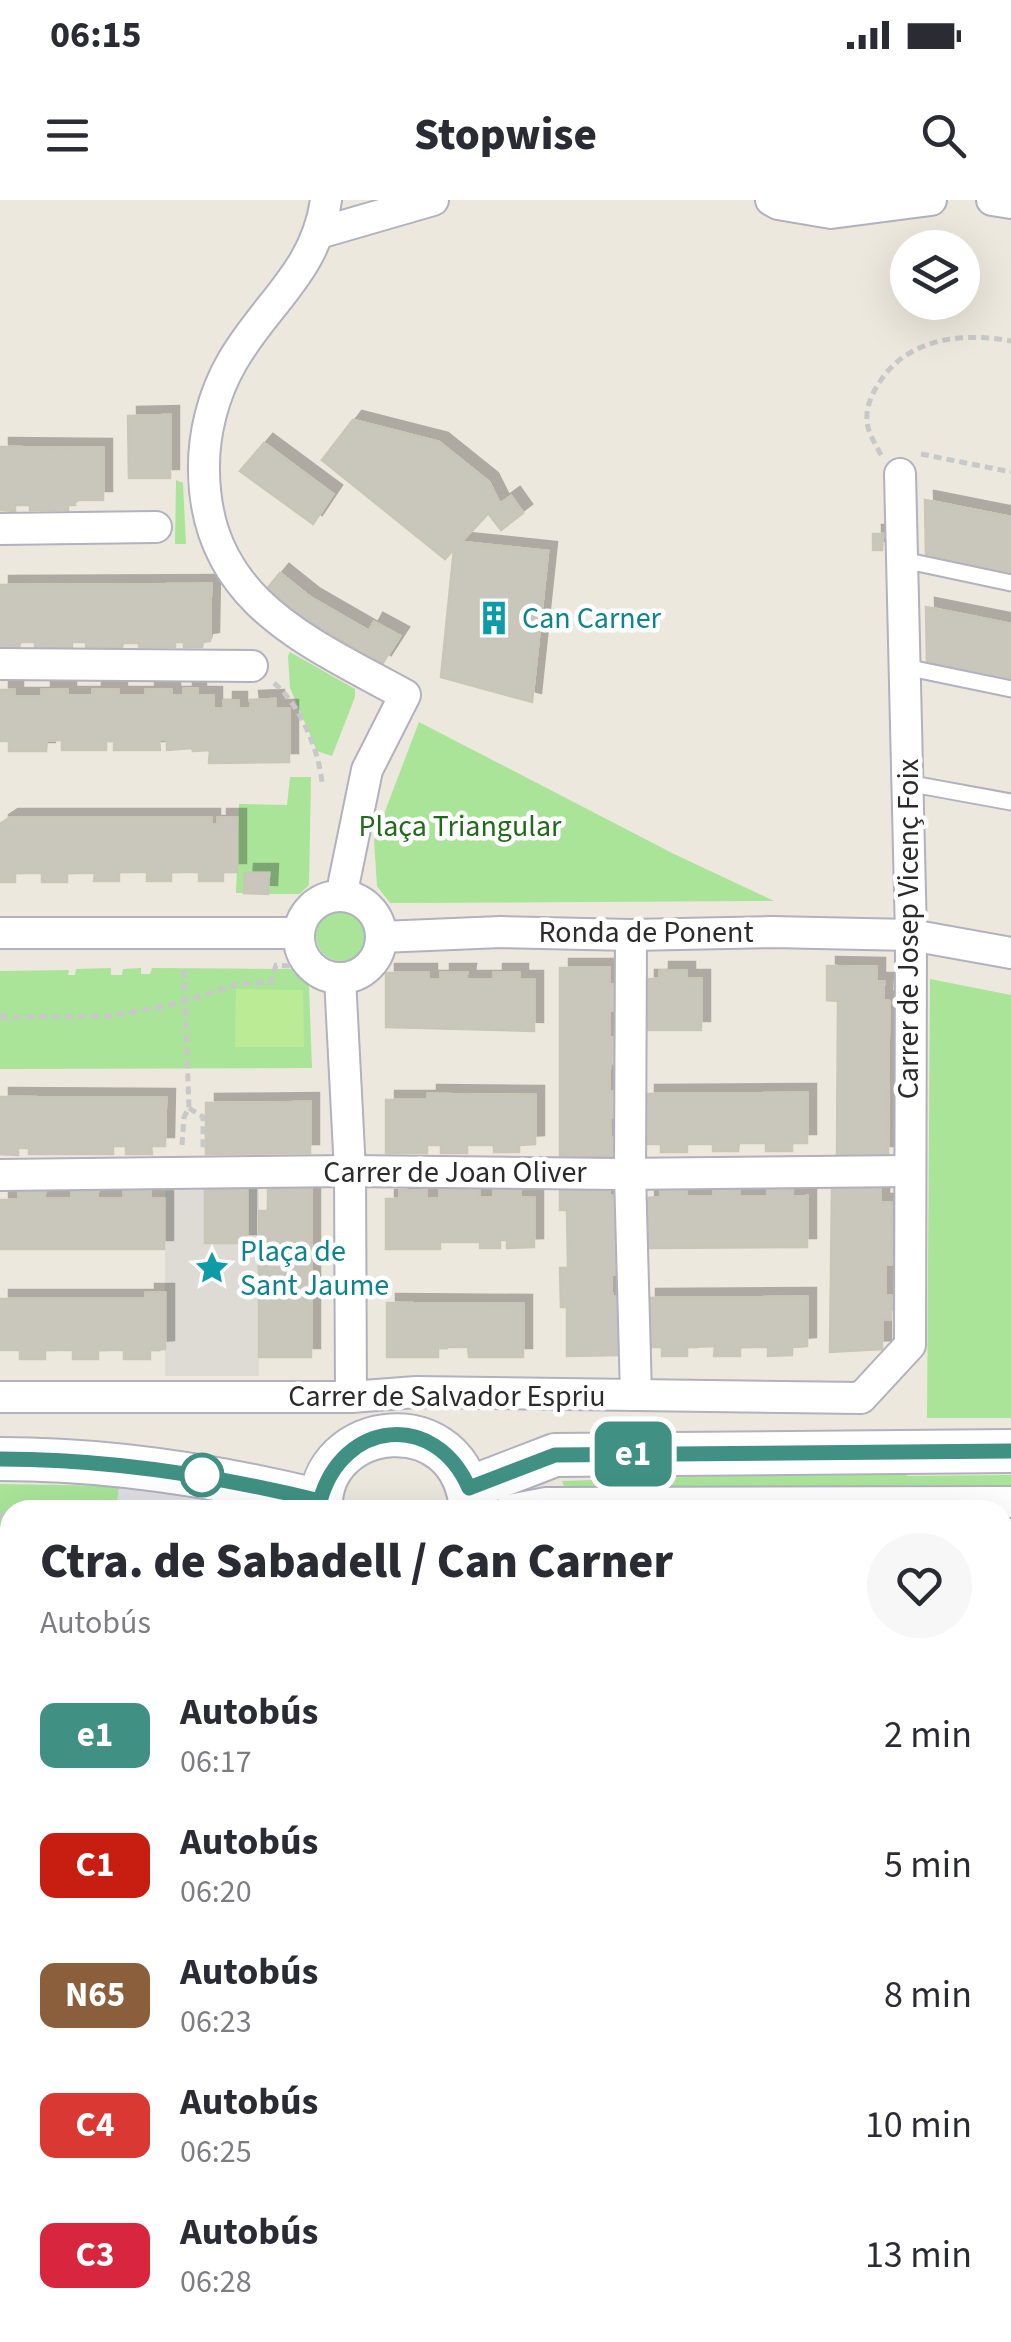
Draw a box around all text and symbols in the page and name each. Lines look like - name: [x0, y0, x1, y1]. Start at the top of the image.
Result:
- text: 06:15: [50, 8, 142, 62]
- text: Stopwise: [414, 103, 597, 167]
- icon: menu: [40, 108, 95, 163]
- icon: search: [916, 108, 971, 163]
- map controls: [890, 230, 980, 320]
- button: layers: [890, 230, 980, 320]
- place label: Can Carner: [522, 597, 662, 640]
- building icon: Can Carner: [475, 599, 513, 637]
- street label: Carrer de Josep Vicenç Foix: [887, 759, 930, 1099]
- park label: Plaça Triangular: [359, 805, 562, 848]
- street label: Ronda de Ponent: [538, 911, 754, 954]
- street label: Carrer de Joan Oliver: [323, 1151, 587, 1194]
- place label: Plaça de Sant Jaume: [240, 1230, 389, 1307]
- place icon: Plaça de Sant Jaume: [193, 1249, 231, 1287]
- street label: Carrer de Salvador Espriu: [288, 1375, 606, 1418]
- line badge: e1: [588, 1422, 678, 1486]
- text: e1: [615, 1429, 651, 1479]
- unlabelled marker: [181, 1454, 223, 1496]
- text: Ctra. de Sabadell / Can Carner: [40, 1528, 673, 1596]
- button: heart: [867, 1533, 972, 1638]
- text: Autobús: [40, 1600, 151, 1646]
- text: Autobús: [180, 1685, 318, 1739]
- text: 2 min: [884, 1708, 972, 1762]
- text: e1: [77, 1710, 113, 1760]
- text: 06:17: [180, 1739, 252, 1785]
- text: Autobús: [180, 1815, 318, 1869]
- text: 5 min: [884, 1838, 972, 1892]
- text: C1: [76, 1840, 114, 1890]
- text: 06:20: [180, 1869, 252, 1915]
- text: Autobús: [180, 1945, 318, 1999]
- text: 8 min: [884, 1968, 972, 2022]
- text: N65: [65, 1970, 125, 2020]
- text: 06:23: [180, 1999, 252, 2045]
- text: Autobús: [180, 2075, 318, 2129]
- text: 10 min: [865, 2098, 972, 2152]
- text: C4: [76, 2100, 114, 2150]
- text: 06:25: [180, 2129, 252, 2175]
- text: Autobús: [180, 2205, 318, 2259]
- text: 13 min: [865, 2228, 972, 2282]
- text: C3: [76, 2230, 114, 2280]
- text: 06:28: [180, 2259, 252, 2305]

